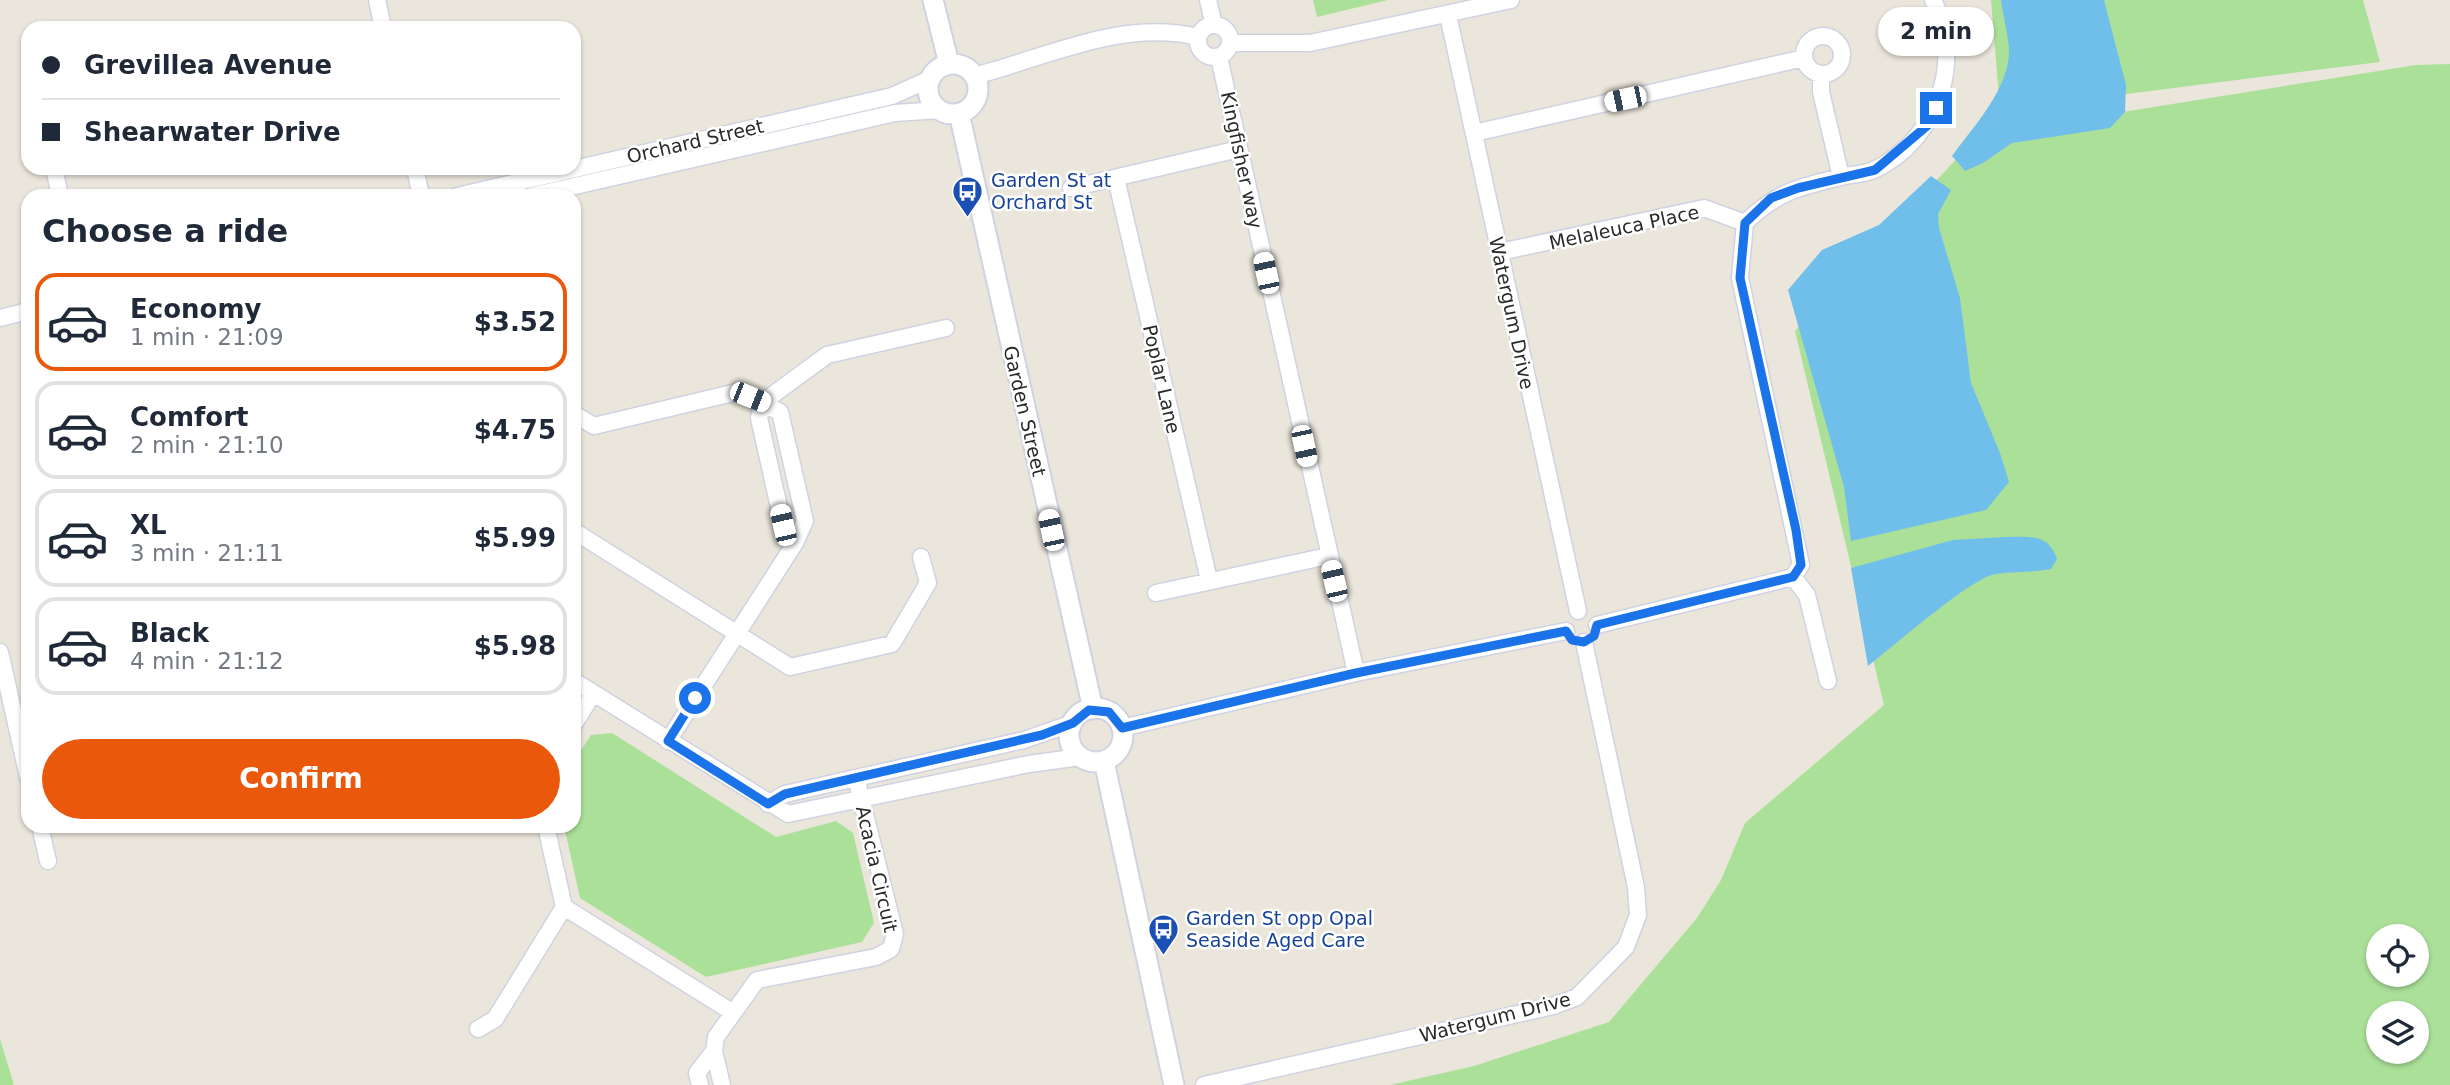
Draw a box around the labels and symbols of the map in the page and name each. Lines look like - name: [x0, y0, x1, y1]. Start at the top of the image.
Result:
- callout: 2 min: [1878, 7, 1994, 56]
- car: [1603, 84, 1648, 114]
- street label: Kingfisher way: [1217, 89, 1267, 231]
- route end: [1920, 92, 1952, 124]
- street label: Orchard Street: [624, 115, 766, 167]
- place label: Garden St at Orchard St: [991, 169, 1111, 213]
- bus stop icon: Garden St at Orchard St: [951, 174, 985, 218]
- street label: Melaleuca Place: [1547, 200, 1701, 254]
- street label: Watergum Drive: [1485, 235, 1539, 391]
- car: [1252, 250, 1281, 296]
- street label: Poplar Lane: [1139, 322, 1185, 436]
- street label: Garden Street: [999, 344, 1051, 478]
- car: [727, 379, 774, 415]
- car: [1290, 423, 1319, 469]
- car: [769, 502, 798, 548]
- car: [1037, 507, 1066, 553]
- car: [1320, 558, 1349, 604]
- route start: [679, 682, 711, 714]
- street label: Acacia Circuit: [852, 804, 902, 934]
- place label: Garden St opp Opal Seaside Aged Care: [1186, 907, 1373, 951]
- bus stop icon: Garden St opp Opal Seaside Aged Care: [1146, 912, 1180, 956]
- street label: Watergum Drive: [1417, 988, 1573, 1046]

